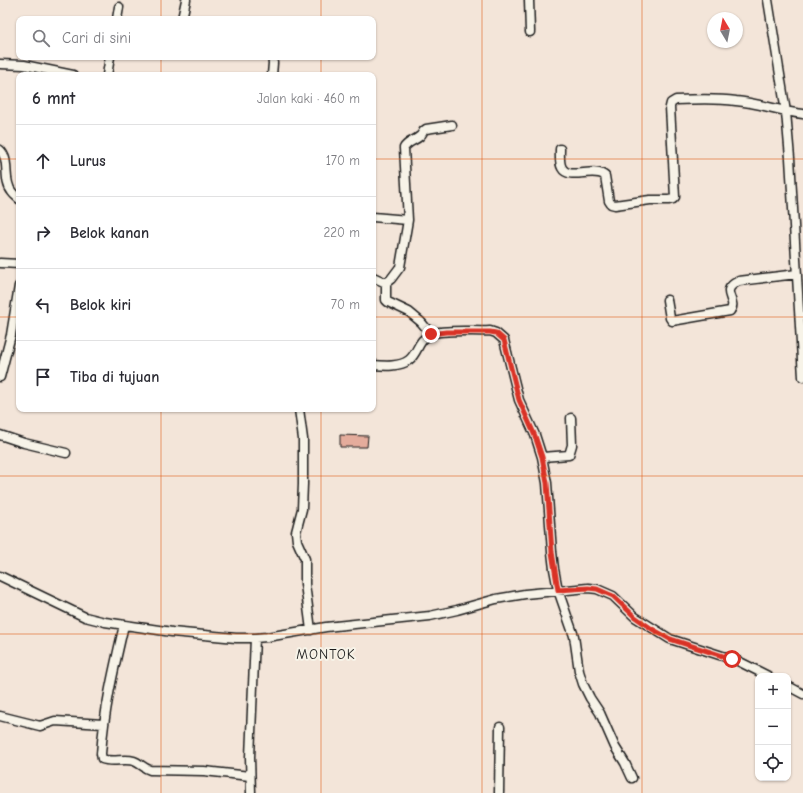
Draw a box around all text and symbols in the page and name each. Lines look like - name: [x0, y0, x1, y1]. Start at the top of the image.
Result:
- north arrow: [707, 12, 743, 48]
- search box: [16, 16, 376, 60]
- icon: search: [30, 27, 52, 49]
- text: Cari di sini: [62, 29, 131, 47]
- text: 6 mnt: [32, 89, 75, 108]
- text: Jalan kaki · 460 m: [257, 91, 360, 106]
- icon: ahead: [32, 150, 54, 172]
- text: Lurus: [70, 152, 106, 170]
- text: 170 m: [326, 153, 360, 168]
- icon: right: [32, 222, 54, 244]
- text: Belok kanan: [70, 224, 149, 242]
- text: 220 m: [323, 225, 360, 240]
- icon: left: [32, 294, 54, 316]
- text: Belok kiri: [70, 296, 131, 314]
- text: 70 m: [331, 297, 360, 312]
- route end: [422, 325, 440, 343]
- icon: arrive: [32, 366, 54, 388]
- text: Tiba di tujuan: [70, 368, 159, 386]
- district label: MONTOK: [296, 646, 356, 663]
- route start: [723, 650, 741, 668]
- map controls: [755, 673, 791, 781]
- button: +: [755, 673, 791, 709]
- button: −: [755, 709, 791, 745]
- button: locate: [755, 745, 791, 781]

